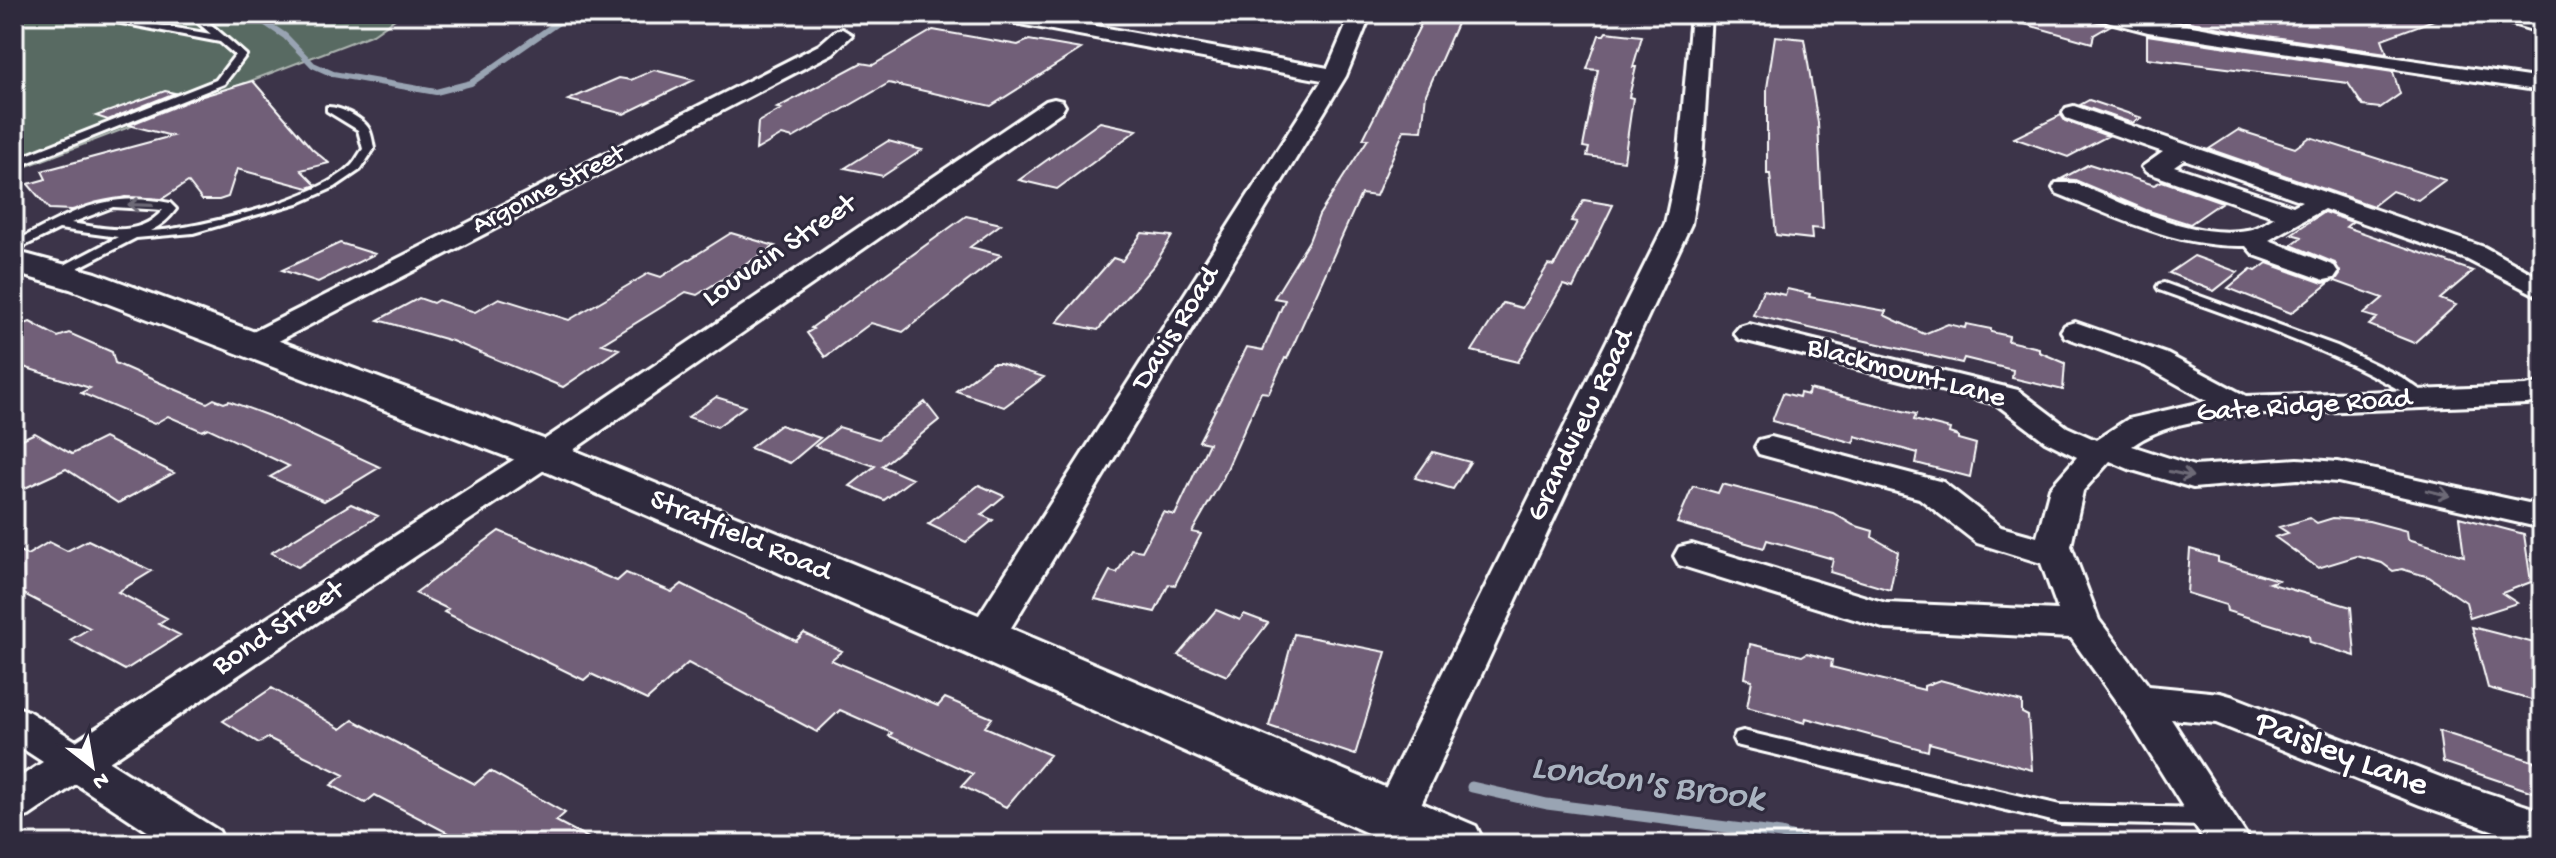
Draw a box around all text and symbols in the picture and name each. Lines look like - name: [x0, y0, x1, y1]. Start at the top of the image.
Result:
- street label: Argonne Street: [468, 138, 632, 243]
- street label: Louvain Street: [696, 186, 866, 316]
- one-way arrow: [127, 197, 154, 212]
- street label: Davis Road: [1124, 258, 1230, 399]
- street label: Grandview Road: [1520, 322, 1645, 528]
- street label: Blackmount Lane: [1802, 330, 2010, 417]
- street label: Gate Ridge Road: [2195, 382, 2415, 432]
- one-way arrow: [2168, 467, 2193, 482]
- street label: Stratfield Road: [644, 483, 838, 592]
- one-way arrow: [2425, 486, 2451, 501]
- street label: Bond Street: [206, 572, 354, 685]
- street label: Paisley Lane: [2247, 703, 2434, 809]
- north arrow: [52, 726, 132, 806]
- water label: London's Brook: [1528, 747, 1769, 823]
- text: N: [87, 765, 113, 795]

